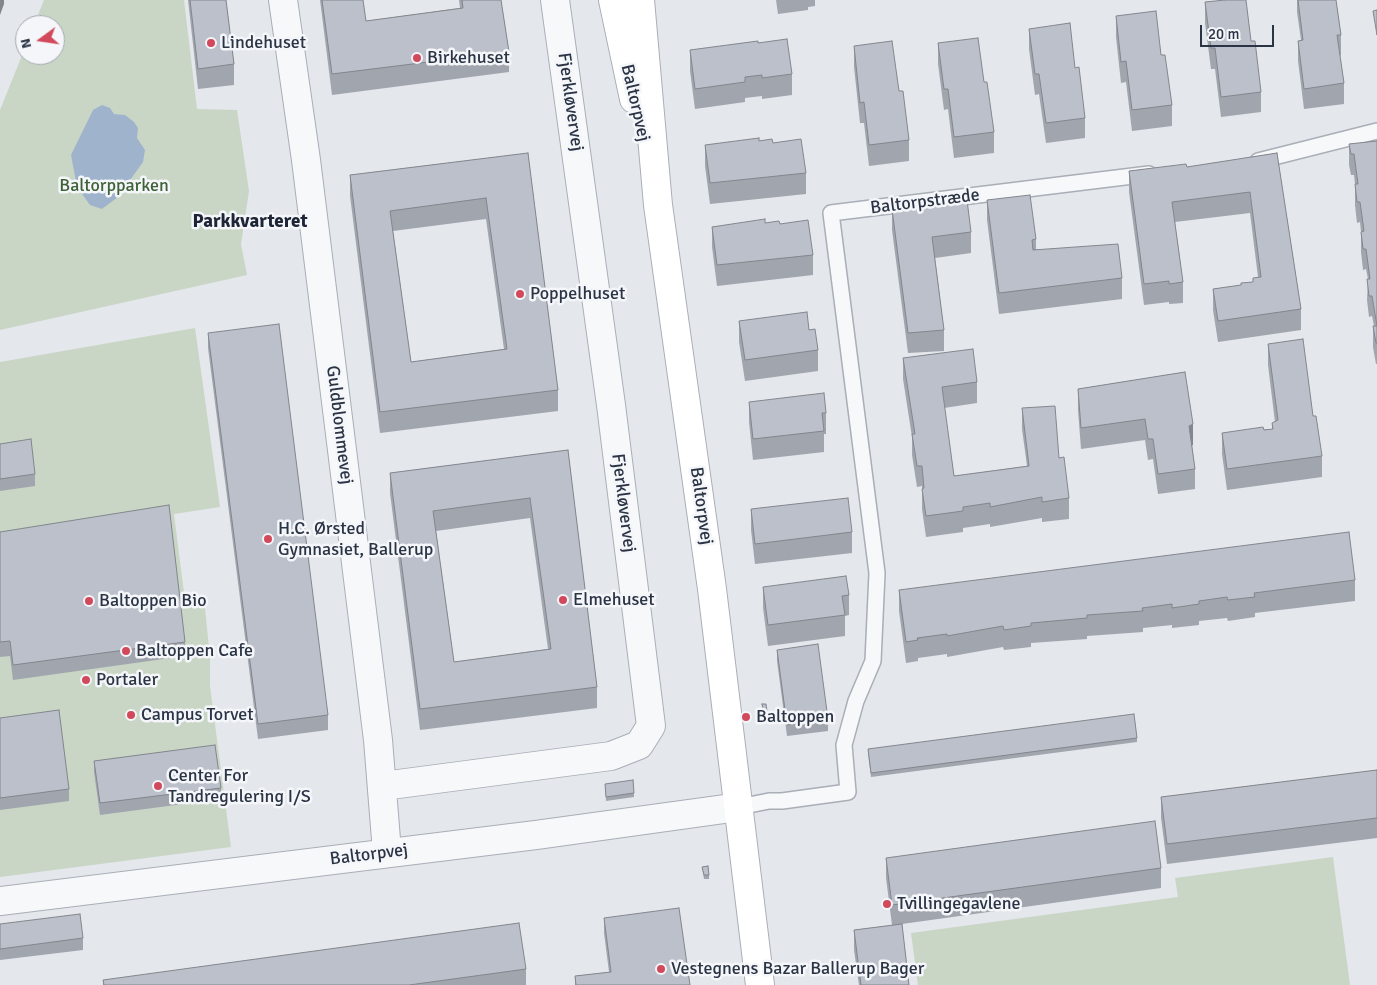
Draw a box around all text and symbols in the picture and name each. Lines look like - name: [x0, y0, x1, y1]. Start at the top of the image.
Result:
- north arrow: [15, 15, 65, 65]
- scale bar: [1202, 15, 1276, 47]
- text: 20 m: [1208, 25, 1239, 43]
- place label: Lindehuset: [221, 32, 306, 54]
- text: N: [17, 37, 35, 50]
- marker: Lindehuset: [205, 37, 217, 49]
- place label: Birkehuset: [427, 47, 510, 69]
- street label: Fjerkløvervej: [552, 51, 588, 153]
- marker: Birkehuset: [411, 52, 423, 64]
- street label: Baltorpvej: [616, 62, 654, 144]
- park label: Baltorpparken: [59, 175, 169, 197]
- street label: Baltorpstræde: [869, 185, 981, 219]
- district label: Parkkvarteret: [192, 211, 308, 233]
- place label: Poppelhuset: [530, 283, 625, 305]
- marker: Poppelhuset: [514, 288, 526, 300]
- street label: Guldblommevej: [321, 364, 357, 486]
- street label: Fjerkløvervej: [606, 452, 640, 554]
- street label: Baltorpvej: [685, 466, 717, 546]
- place label: H.C. Ørsted Gymnasiet, Ballerup: [278, 518, 433, 560]
- marker: H.C. Ørsted Gymnasiet, Ballerup: [262, 533, 274, 545]
- place label: Elmehuset: [573, 589, 655, 611]
- place label: Baltoppen Bio: [99, 590, 206, 612]
- marker: Elmehuset: [557, 594, 569, 606]
- marker: Baltoppen Bio: [83, 595, 95, 607]
- place label: Baltoppen Cafe: [136, 640, 253, 662]
- marker: Baltoppen Cafe: [120, 645, 132, 657]
- place label: Portaler: [96, 669, 158, 691]
- marker: Portaler: [80, 674, 92, 686]
- place label: Campus Torvet: [141, 704, 254, 726]
- place label: Baltoppen: [756, 706, 834, 728]
- marker: Campus Torvet: [125, 709, 137, 721]
- marker: Baltoppen: [740, 711, 752, 723]
- place label: Center For Tandregulering I/S: [168, 765, 311, 808]
- marker: Center For Tandregulering I/S: [152, 780, 164, 792]
- street label: Baltorpvej: [329, 839, 409, 871]
- place label: Tvillingegavlene: [897, 893, 1021, 915]
- marker: Tvillingegavlene: [881, 898, 893, 910]
- place label: Vestegnens Bazar Ballerup Bager: [671, 958, 924, 980]
- marker: Vestegnens Bazar Ballerup Bager: [655, 963, 667, 975]

